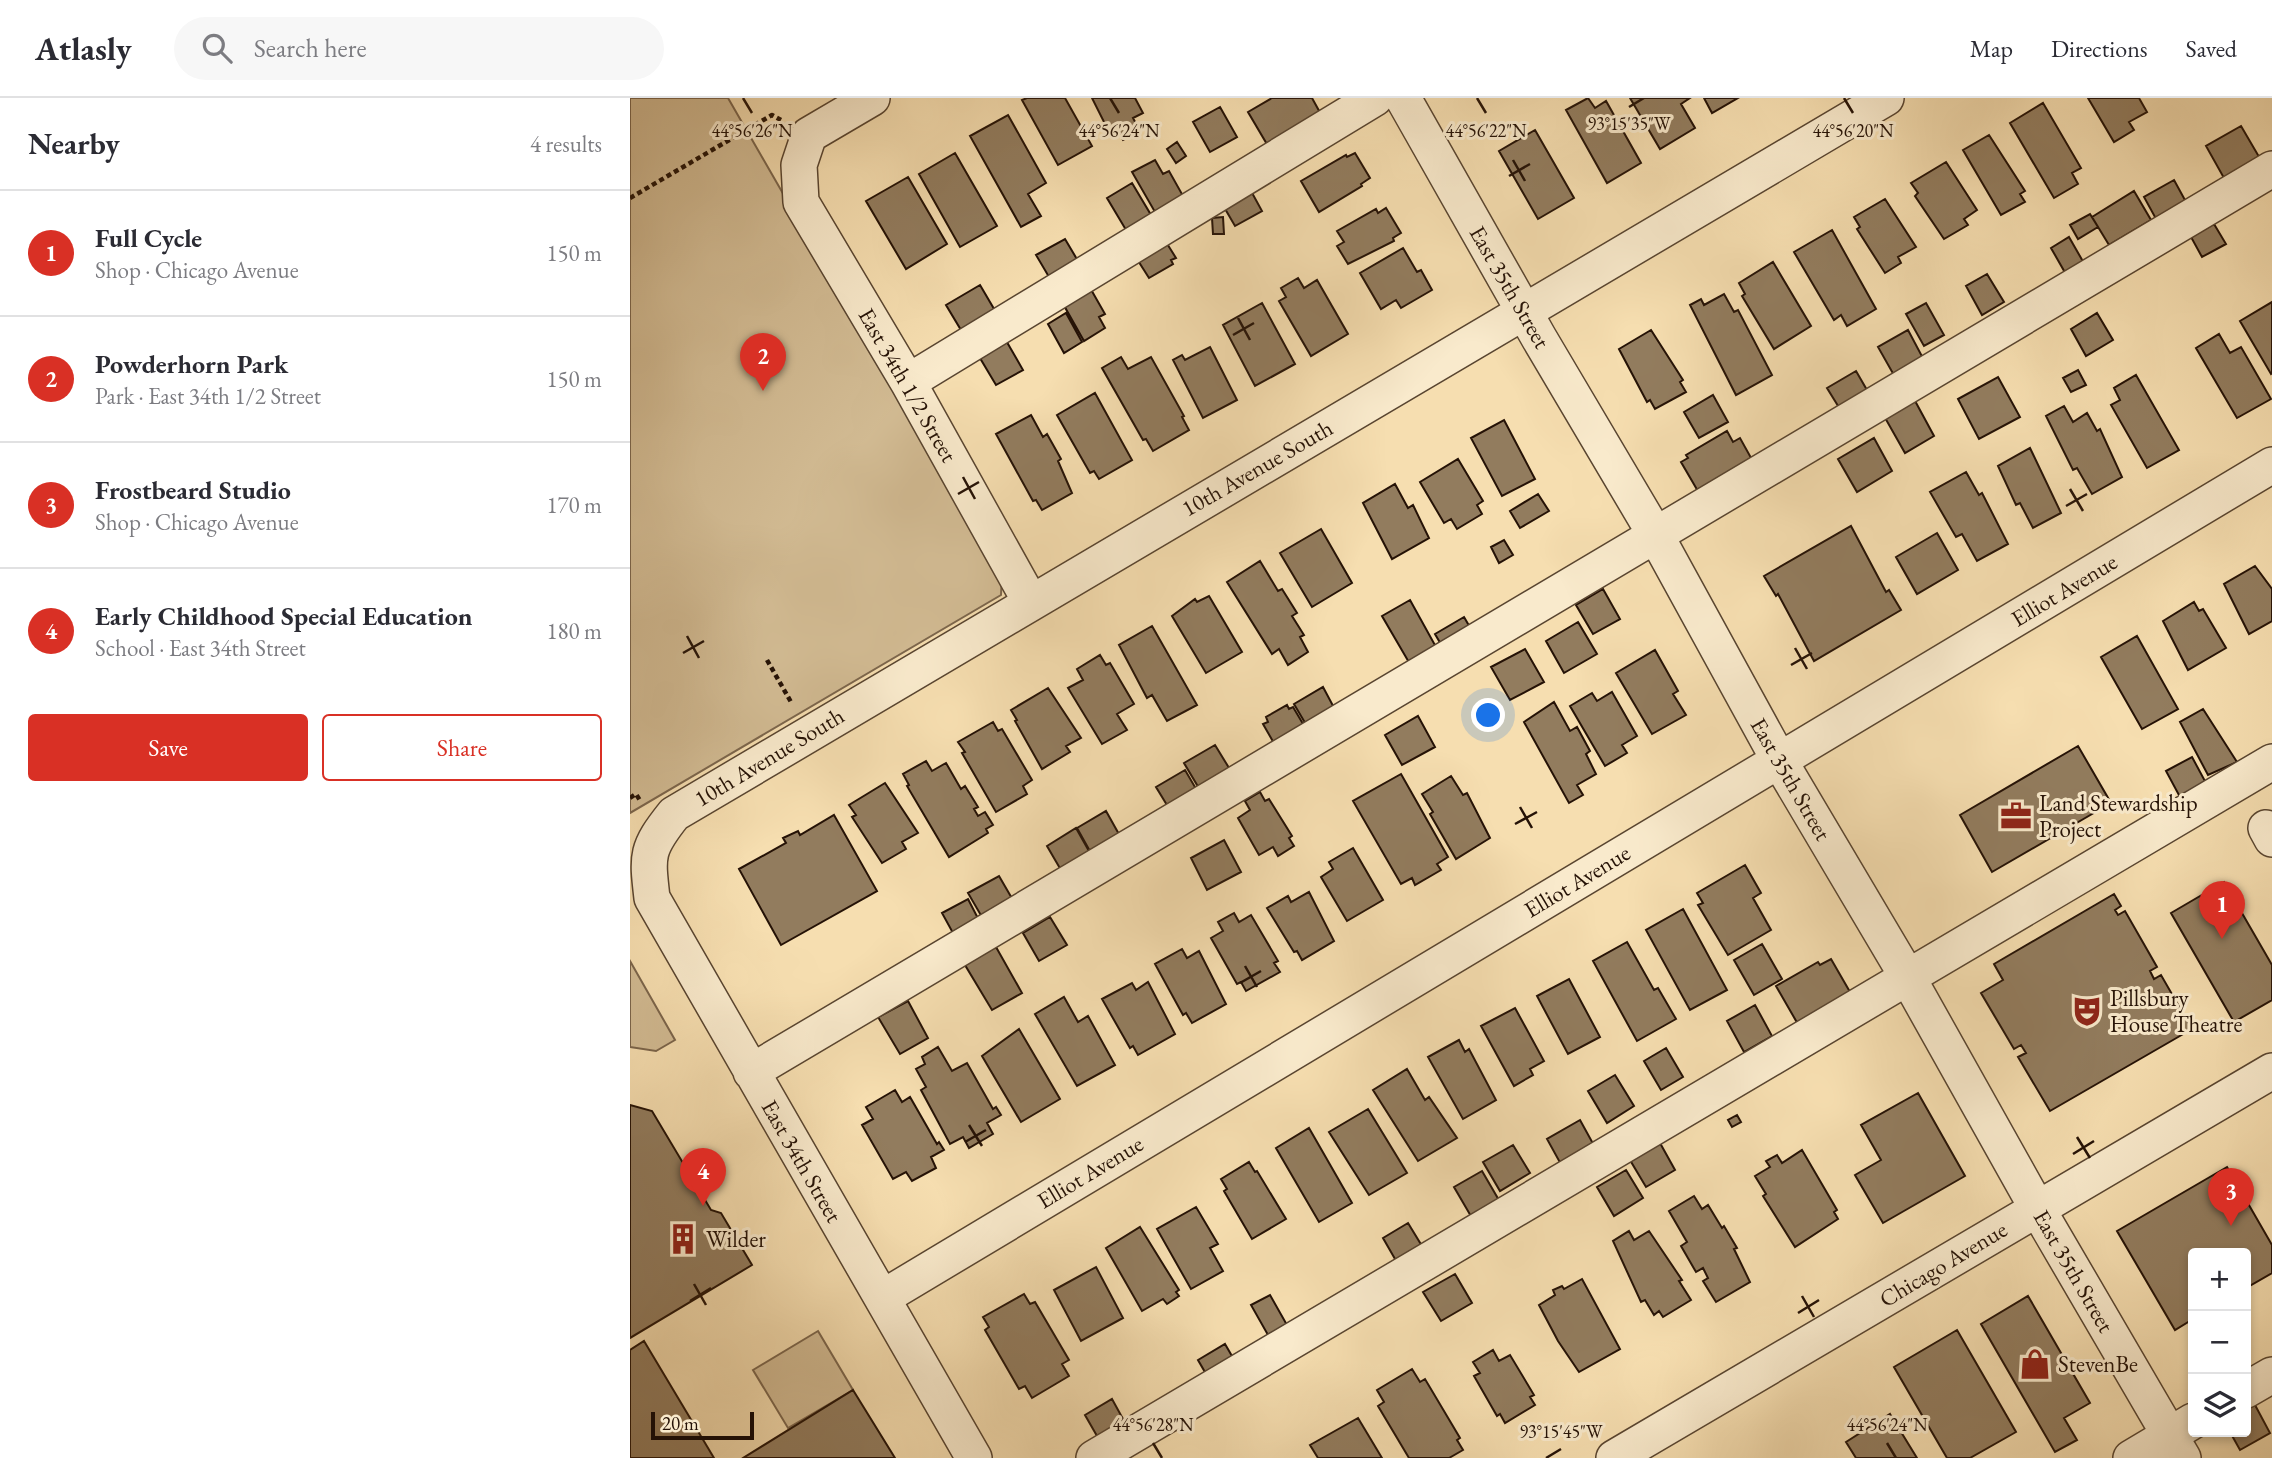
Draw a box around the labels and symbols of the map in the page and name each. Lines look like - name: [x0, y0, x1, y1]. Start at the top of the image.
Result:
- text: 93°15'35"W: [1587, 112, 1671, 135]
- text: 44°56'26"N: [712, 119, 793, 142]
- text: 44°56'24"N: [1079, 119, 1160, 142]
- text: 44°56'22"N: [1446, 119, 1527, 142]
- text: 44°56'20"N: [1813, 119, 1894, 142]
- street label: East 35th Street: [1463, 220, 1558, 355]
- street label: East 34th 1/2 Street: [852, 303, 965, 468]
- pin: 2: [740, 333, 786, 391]
- street label: 10th Avenue South: [1176, 413, 1338, 523]
- street label: Elliot Avenue: [2005, 547, 2123, 633]
- your location: [1471, 698, 1505, 732]
- street label: 10th Avenue South: [689, 700, 850, 814]
- street label: East 35th Street: [1744, 712, 1839, 847]
- place label: Land Stewardship Project: [2039, 788, 2198, 844]
- office icon: Land Stewardship Project: [1999, 799, 2033, 833]
- street label: Elliot Avenue: [1518, 838, 1636, 924]
- pin: 1: [2199, 881, 2245, 939]
- place label: Pillsbury House Theatre: [2110, 983, 2242, 1039]
- theatre icon: Pillsbury House Theatre: [2070, 994, 2104, 1028]
- street label: East 34th Street: [755, 1094, 850, 1229]
- street label: Elliot Avenue: [1031, 1129, 1149, 1215]
- pin: 4: [680, 1148, 726, 1206]
- pin: 3: [2208, 1168, 2254, 1226]
- street label: East 35th Street: [2027, 1204, 2122, 1339]
- street label: Chicago Avenue: [1874, 1214, 2012, 1314]
- building icon: Wilder: [666, 1222, 700, 1256]
- place label: Wilder: [706, 1224, 766, 1254]
- shop icon: StevenBe: [2018, 1347, 2052, 1381]
- place label: StevenBe: [2058, 1349, 2138, 1379]
- scale bar: [651, 1409, 754, 1441]
- text: 44°56'28"N: [1113, 1413, 1194, 1436]
- text: 44°56'24"N: [1847, 1413, 1928, 1436]
- text: 93°15'45"W: [1519, 1420, 1603, 1443]

